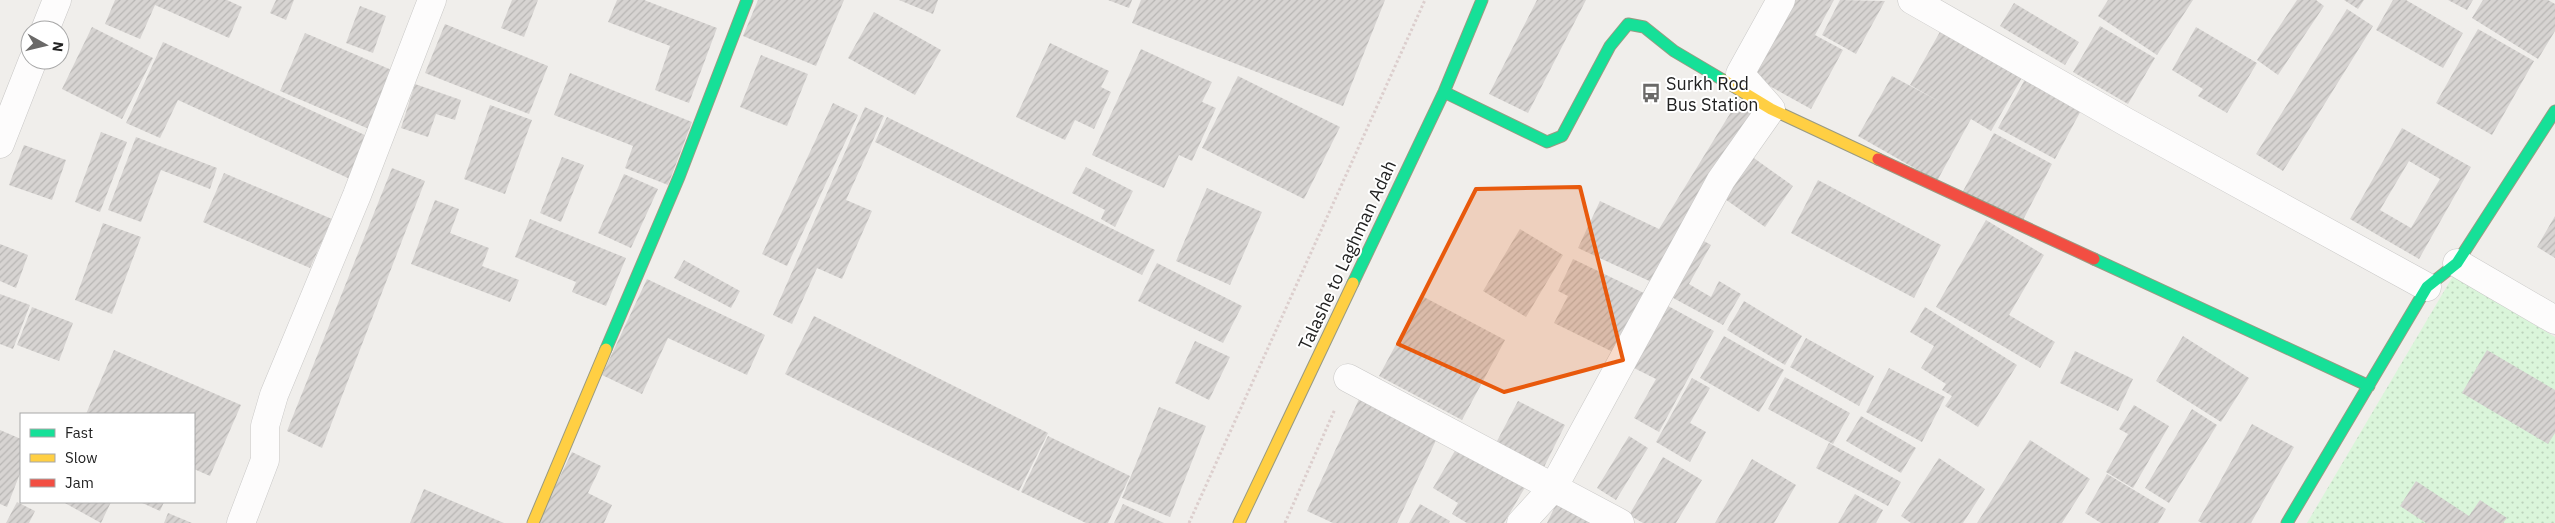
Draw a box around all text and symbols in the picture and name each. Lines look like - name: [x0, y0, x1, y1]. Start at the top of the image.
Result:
- north arrow: [20, 20, 70, 70]
- text: N: [48, 41, 67, 53]
- place label: Surkh Rod Bus Station: [1666, 72, 1759, 116]
- bus stop icon: Surkh Rod Bus Station: [1640, 82, 1662, 104]
- street label: Talashe to Laghman Adah: [1293, 156, 1401, 354]
- legend: [20, 413, 195, 503]
- text: Fast: [65, 423, 93, 442]
- text: Slow: [65, 448, 98, 467]
- text: Jam: [65, 473, 94, 492]

